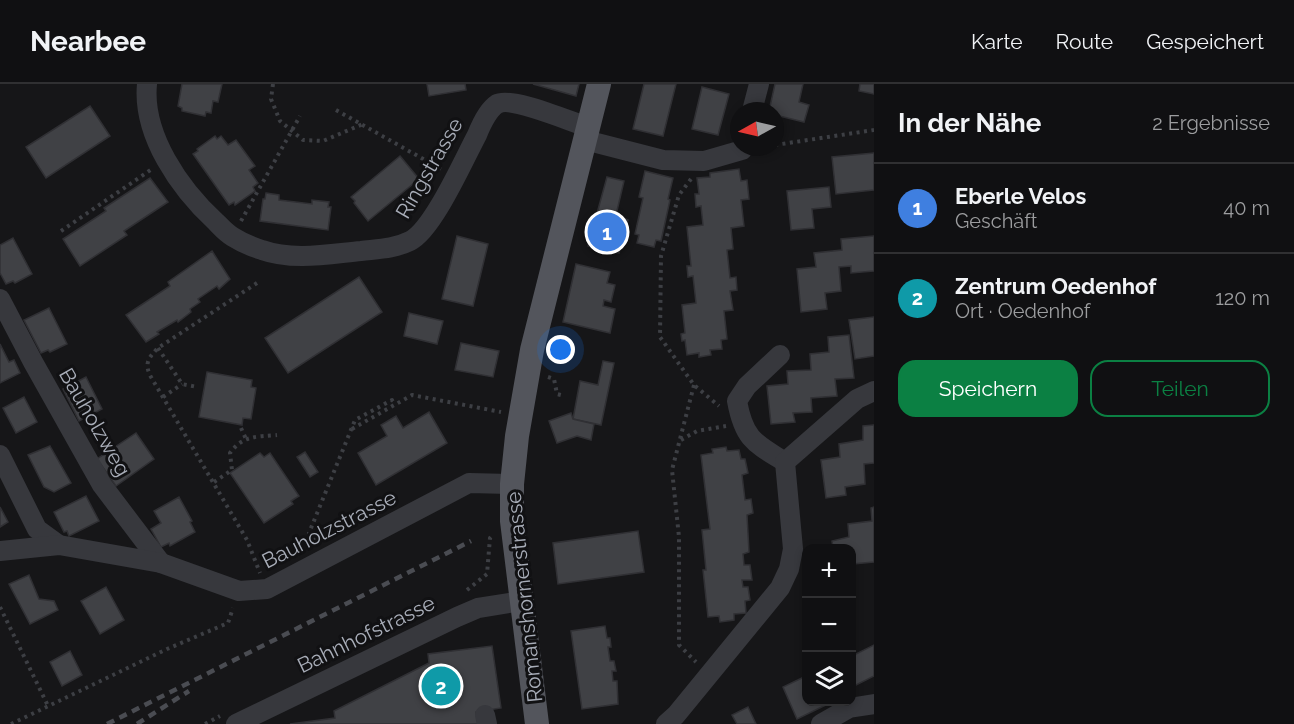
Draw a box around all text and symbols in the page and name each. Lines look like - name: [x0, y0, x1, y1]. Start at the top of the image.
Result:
- text: Nearbee: [30, 25, 146, 58]
- text: Karte: [971, 29, 1023, 54]
- text: Route: [1056, 29, 1113, 54]
- text: Gespeichert: [1146, 29, 1264, 54]
- north arrow: [730, 102, 784, 156]
- text: In der Nähe: [898, 108, 1041, 138]
- text: 2 Ergebnisse: [1152, 111, 1270, 135]
- street label: Ringstrasse: [390, 113, 468, 223]
- text: Eberle Velos: [955, 183, 1086, 209]
- text: 1: [913, 196, 922, 220]
- text: 40 m: [1223, 196, 1270, 220]
- text: Geschäft: [955, 209, 1037, 233]
- pin: 1: [588, 210, 626, 254]
- text: Zentrum Oedenhof: [955, 273, 1156, 299]
- text: 2: [912, 286, 923, 310]
- text: 120 m: [1215, 286, 1270, 310]
- text: Ort · Oedenhof: [955, 299, 1090, 323]
- your location: [546, 335, 575, 364]
- button: Speichern: [898, 360, 1078, 417]
- button: Teilen: [1090, 360, 1270, 417]
- street label: Bauholzweg: [54, 363, 136, 481]
- street label: Bauholzstrasse: [258, 484, 400, 574]
- street label: Romanshornerstrasse: [501, 490, 547, 704]
- map controls: [802, 544, 856, 706]
- button: +: [802, 544, 856, 598]
- street label: Bahnhofstrasse: [293, 590, 439, 678]
- button: −: [802, 598, 856, 652]
- button: layers: [802, 652, 856, 706]
- pin: 2: [422, 664, 460, 708]

